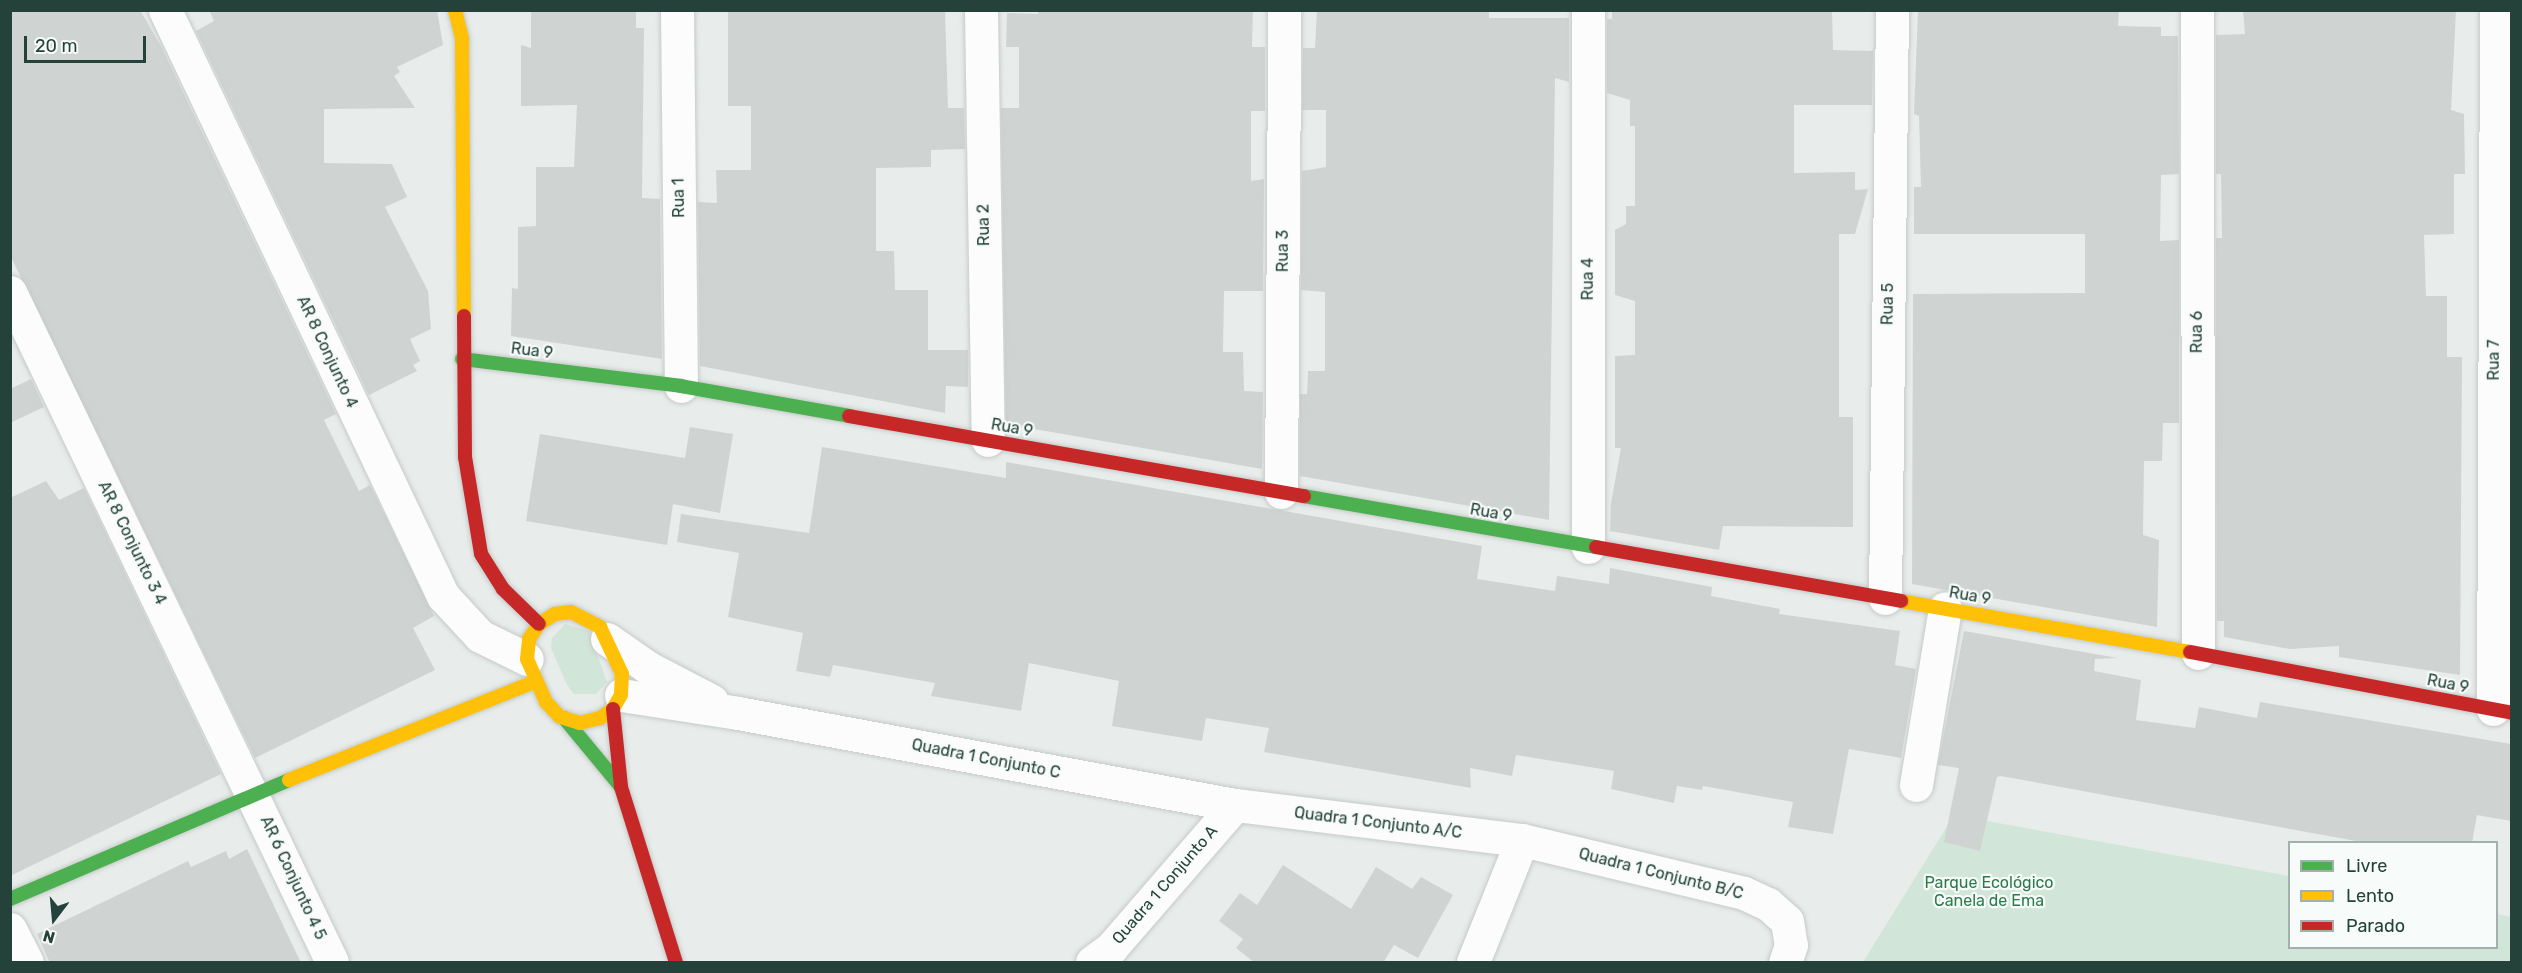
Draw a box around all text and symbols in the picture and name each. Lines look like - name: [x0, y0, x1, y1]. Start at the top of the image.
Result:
- scale bar: [27, 24, 148, 62]
- text: 20 m: [35, 35, 77, 57]
- street label: Rua 1: [669, 178, 689, 218]
- street label: Rua 2: [974, 204, 994, 246]
- street label: Rua 3: [1273, 230, 1293, 272]
- street label: Rua 4: [1578, 258, 1598, 300]
- street label: Rua 5: [1878, 283, 1898, 325]
- street label: AR 8 Conjunto 4: [293, 293, 361, 411]
- street label: Rua 6: [2187, 311, 2207, 353]
- street label: Rua 9: [510, 339, 554, 363]
- street label: Rua 7: [2484, 339, 2504, 381]
- street label: Rua 9: [989, 415, 1035, 441]
- street label: AR 8 Conjunto 3 4: [94, 478, 170, 608]
- street label: Rua 9: [1468, 500, 1514, 526]
- street label: Rua 9: [1947, 583, 1993, 609]
- street label: Rua 9: [2425, 671, 2471, 697]
- street label: Quadra 1 Conjunto C: [910, 735, 1062, 783]
- street label: Quadra 1 Conjunto A/C: [1293, 803, 1463, 843]
- street label: AR 6 Conjunto 4 5: [256, 813, 330, 943]
- street label: Quadra 1 Conjunto A: [1108, 822, 1222, 948]
- legend: [2288, 841, 2498, 949]
- street label: Quadra 1 Conjunto B/C: [1577, 844, 1745, 904]
- text: Livre: [2346, 855, 2387, 877]
- park label: Parque Ecológico Canela de Ema: [1924, 873, 2054, 911]
- text: Lento: [2346, 885, 2394, 907]
- north arrow: [24, 889, 84, 949]
- text: Parado: [2346, 915, 2405, 937]
- text: N: [41, 926, 57, 948]

